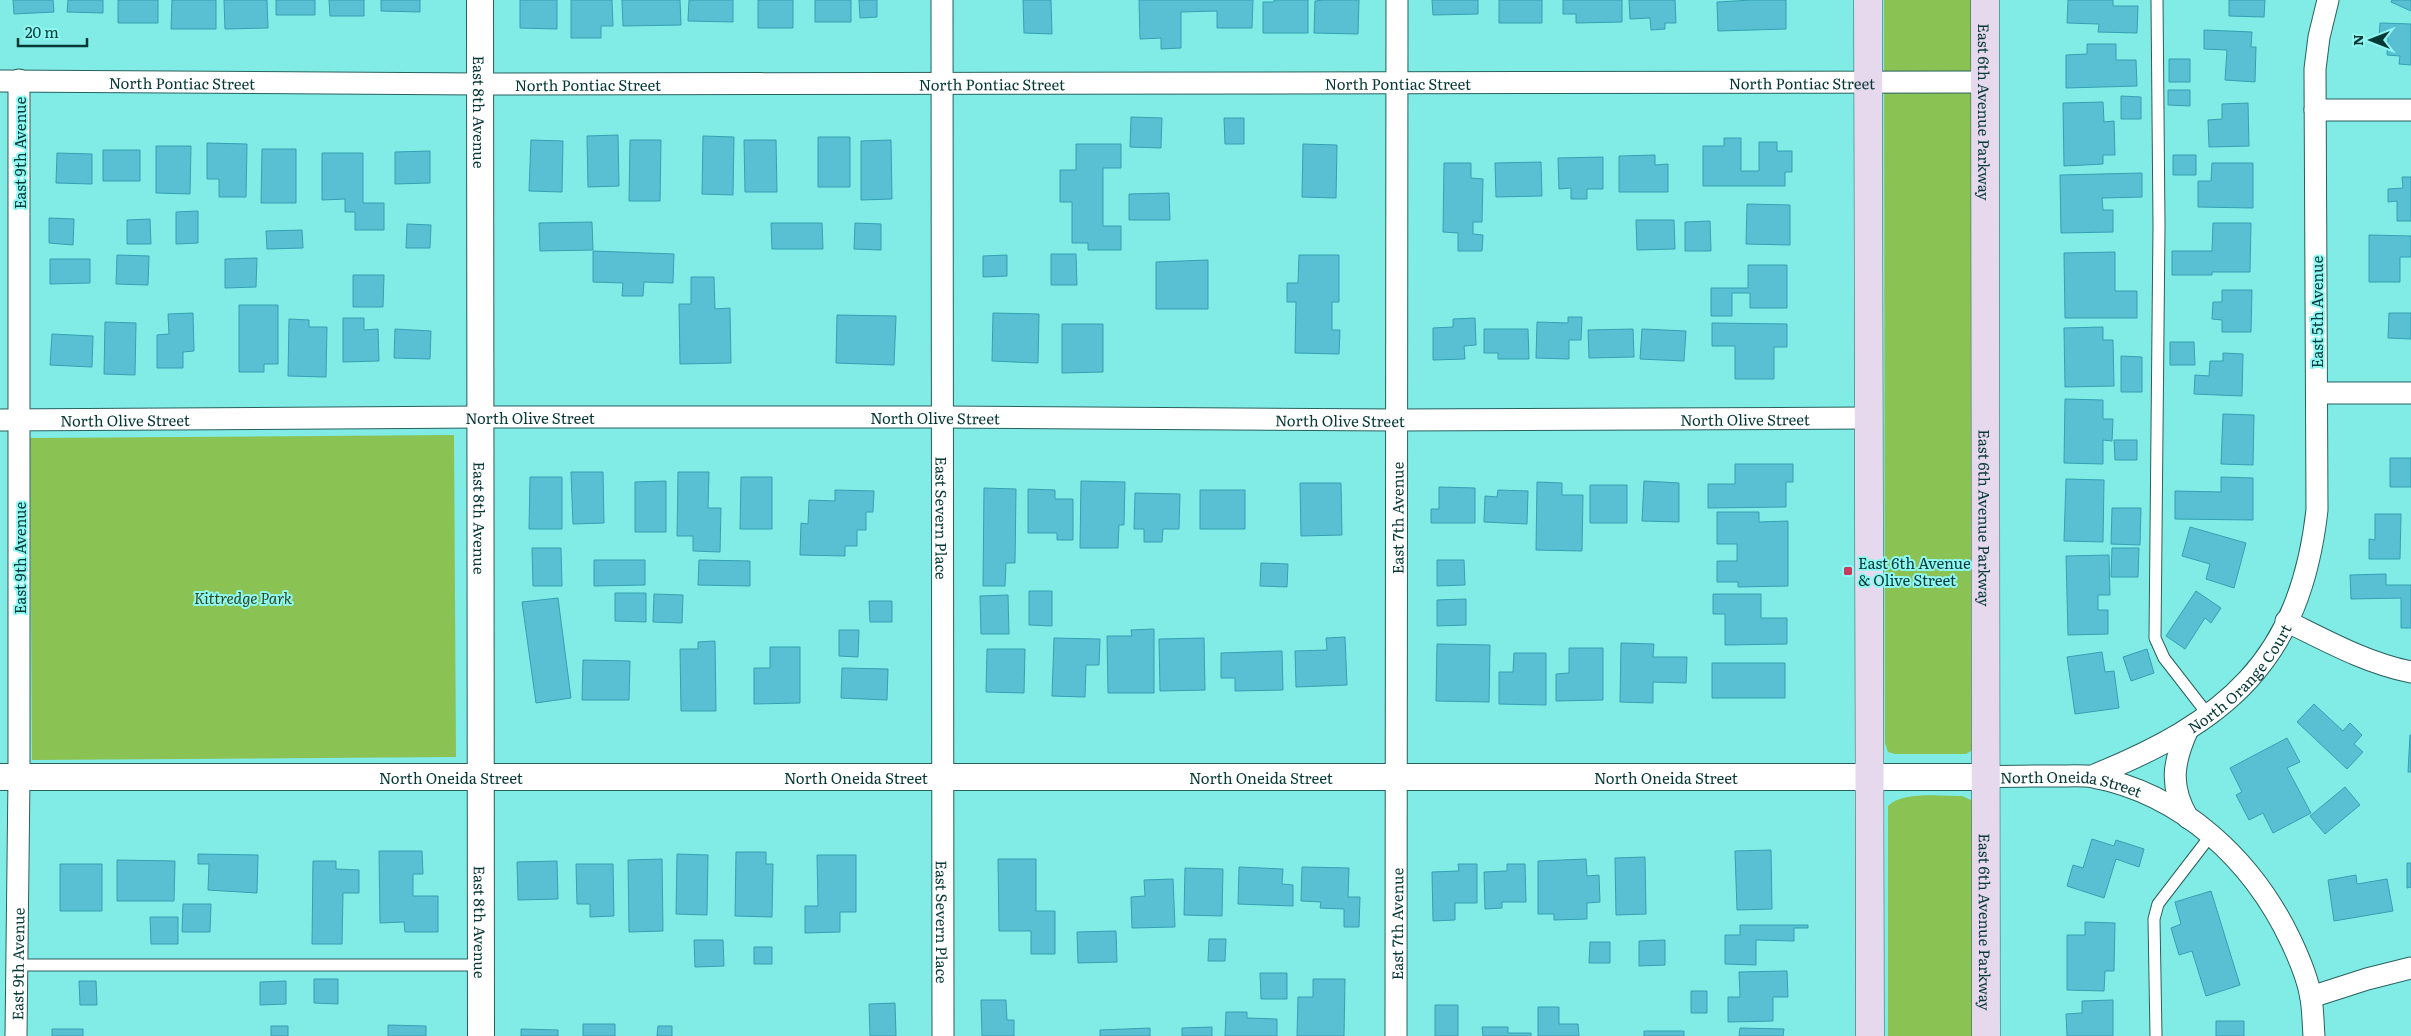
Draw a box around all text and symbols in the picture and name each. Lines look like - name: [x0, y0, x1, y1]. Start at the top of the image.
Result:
- scale bar: [18, 15, 86, 47]
- north arrow: [2346, 15, 2396, 65]
- text: 20 m: [25, 20, 59, 43]
- street label: East 6th Avenue Parkway: [1974, 23, 1997, 201]
- text: N: [2347, 34, 2367, 46]
- street label: East 8th Avenue: [469, 55, 492, 169]
- street label: North Pontiac Street: [109, 70, 255, 94]
- street label: North Pontiac Street: [1325, 71, 1471, 94]
- street label: North Pontiac Street: [1729, 71, 1875, 94]
- street label: North Pontiac Street: [515, 72, 661, 95]
- street label: North Pontiac Street: [919, 72, 1065, 95]
- street label: East 9th Avenue: [8, 96, 31, 209]
- street label: East 5th Avenue: [2305, 256, 2328, 368]
- street label: North Olive Street: [465, 406, 595, 429]
- street label: North Olive Street: [870, 406, 1000, 429]
- street label: North Olive Street: [60, 407, 190, 431]
- street label: North Olive Street: [1680, 407, 1810, 430]
- street label: North Olive Street: [1275, 408, 1405, 432]
- street label: East 6th Avenue Parkway: [1974, 429, 1997, 607]
- street label: East Severn Place: [931, 456, 954, 580]
- street label: East 8th Avenue: [469, 461, 492, 575]
- street label: East 7th Avenue: [1385, 462, 1408, 574]
- street label: East 9th Avenue: [8, 501, 31, 614]
- place label: East 6th Avenue & Olive Street: [1858, 551, 1971, 591]
- marker: East 6th Avenue & Olive Street: [1842, 565, 1854, 577]
- park label: Kittredge Park: [194, 586, 293, 609]
- street label: North Orange Court: [2183, 619, 2296, 738]
- street label: North Oneida Street: [2000, 764, 2146, 802]
- street label: North Oneida Street: [379, 766, 523, 789]
- street label: North Oneida Street: [784, 766, 928, 789]
- street label: North Oneida Street: [1189, 766, 1333, 789]
- street label: North Oneida Street: [1594, 766, 1738, 789]
- street label: East 6th Avenue Parkway: [1974, 833, 1997, 1011]
- street label: East Severn Place: [931, 860, 954, 984]
- street label: East 8th Avenue: [469, 865, 492, 979]
- street label: East 7th Avenue: [1385, 868, 1408, 980]
- street label: East 9th Avenue: [5, 907, 29, 1021]

